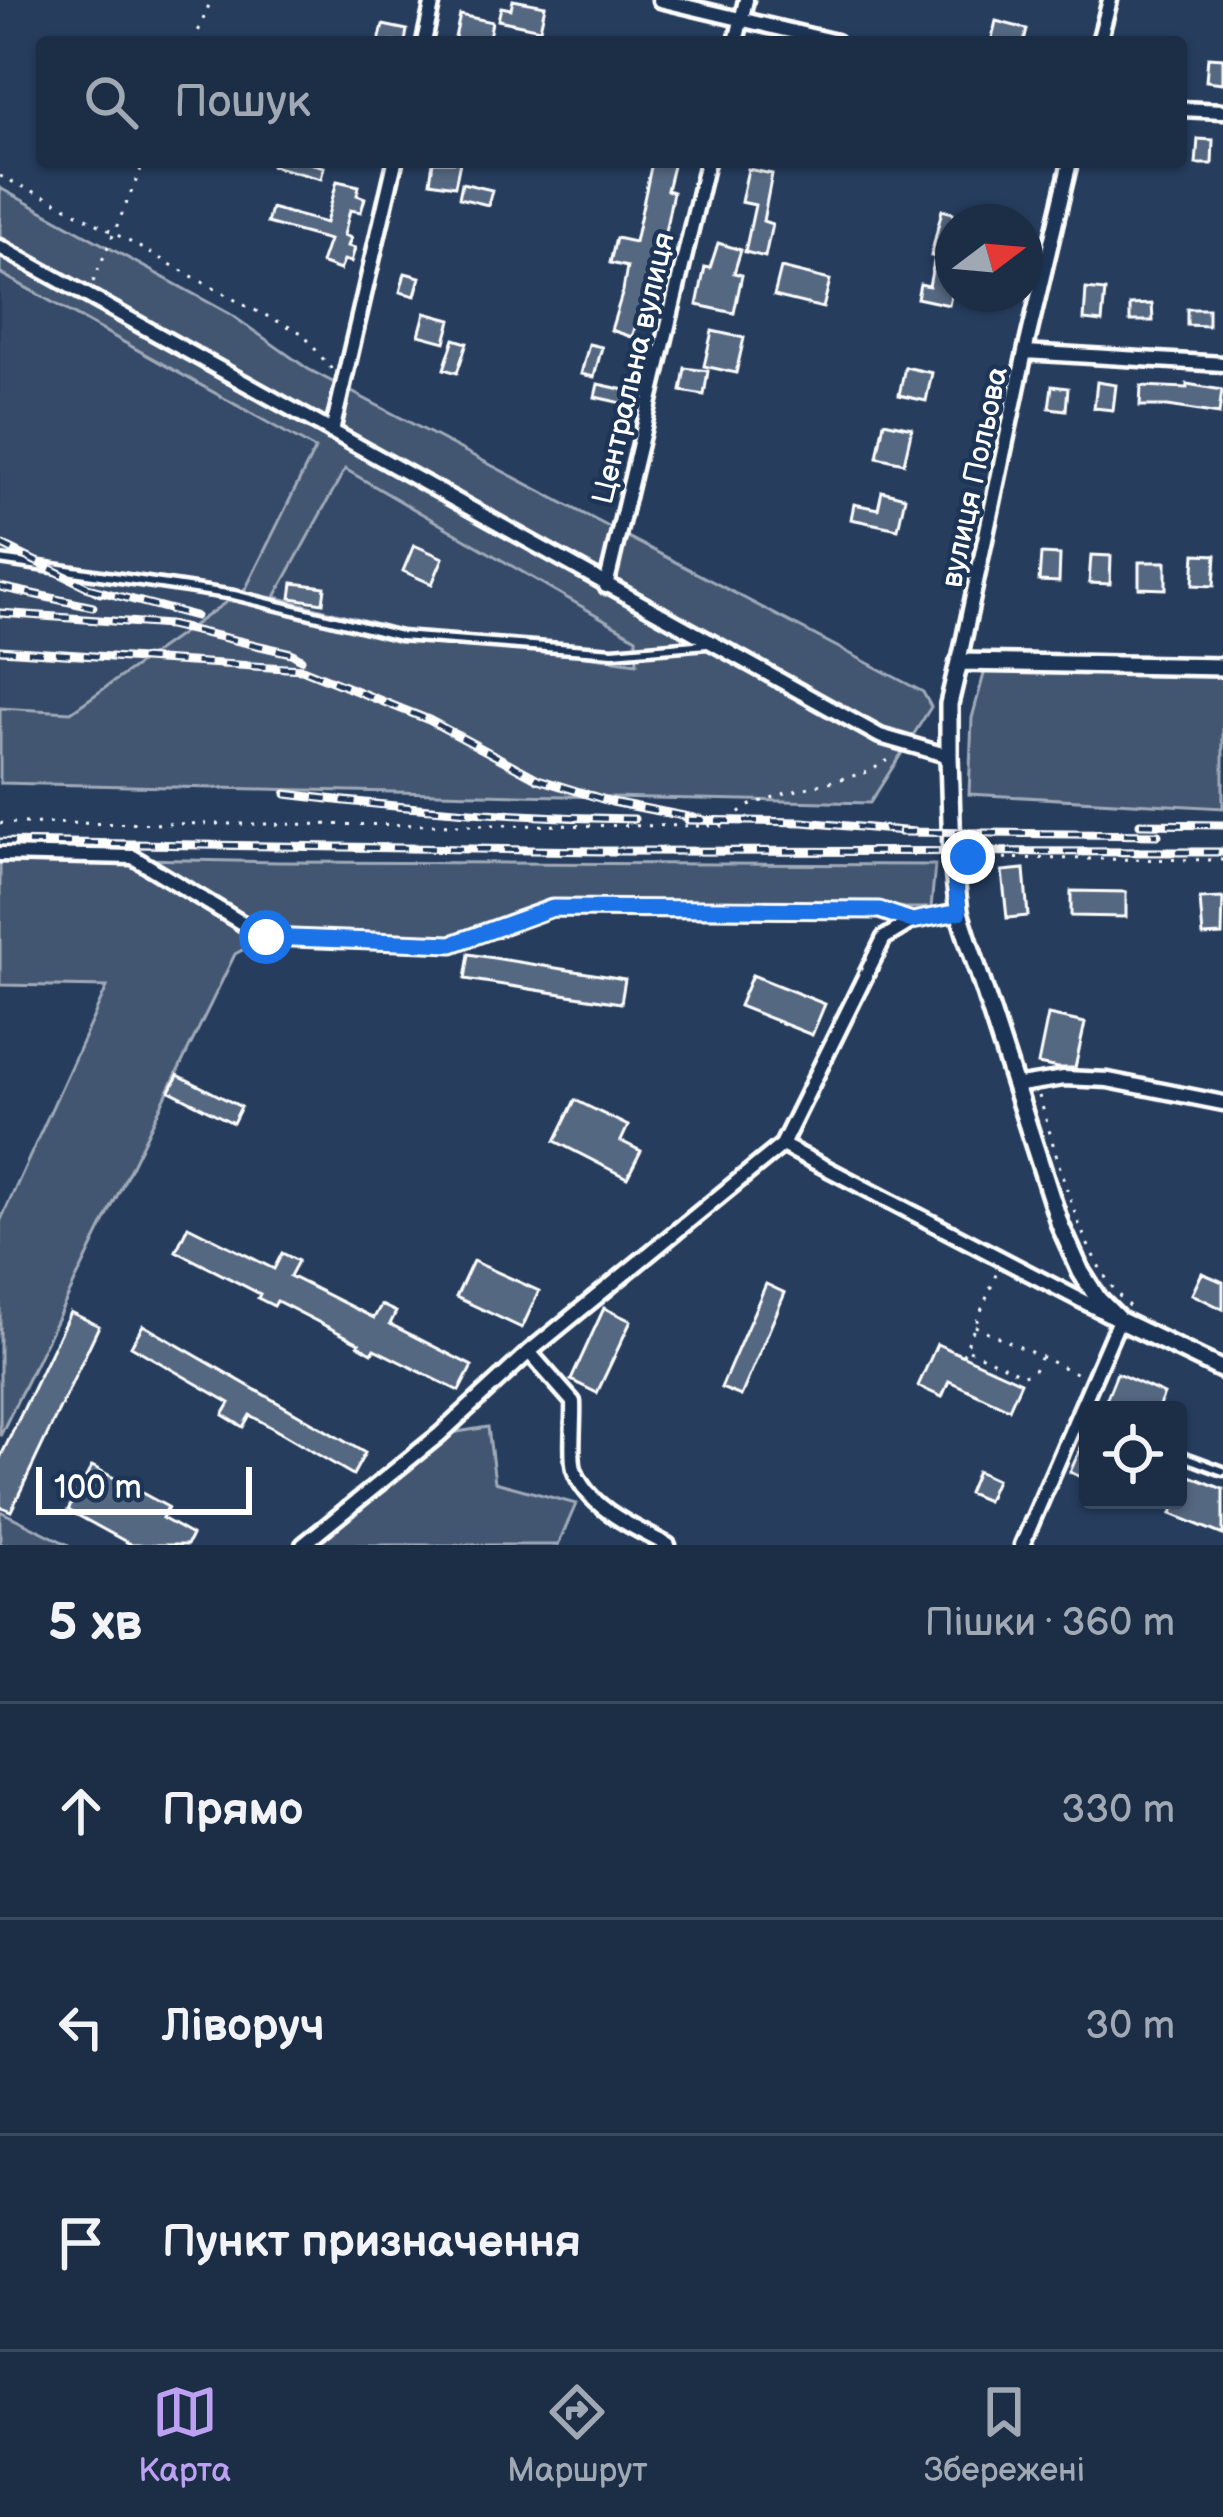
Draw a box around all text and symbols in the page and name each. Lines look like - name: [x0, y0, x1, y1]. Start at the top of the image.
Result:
- search box: [36, 36, 1187, 168]
- icon: search: [78, 69, 144, 135]
- text: Пошук: [174, 75, 311, 130]
- north arrow: [935, 204, 1043, 312]
- street label: Центральна вулиця: [585, 229, 683, 508]
- street label: вулиця Польова: [934, 363, 1016, 591]
- route end: [941, 830, 995, 884]
- route start: [239, 910, 293, 964]
- map controls: [1079, 1401, 1187, 1509]
- button: locate: [1079, 1401, 1187, 1509]
- scale bar: [36, 1461, 252, 1514]
- text: 100 m: [54, 1468, 142, 1508]
- text: 5 хв: [48, 1593, 142, 1654]
- text: Пішки · 360 m: [925, 1600, 1175, 1647]
- icon: ahead: [48, 1778, 114, 1844]
- text: Прямо: [162, 1783, 303, 1838]
- text: 330 m: [1061, 1787, 1175, 1834]
- icon: left: [48, 1994, 114, 2060]
- text: Ліворуч: [162, 1999, 325, 2054]
- text: 30 m: [1085, 2003, 1175, 2050]
- icon: arrive: [48, 2210, 114, 2276]
- text: Пункт призначення: [162, 2215, 581, 2270]
- tab: Карта: [138, 2379, 231, 2491]
- tab: Маршрут: [507, 2379, 648, 2491]
- tab: Збережені: [924, 2379, 1085, 2491]

